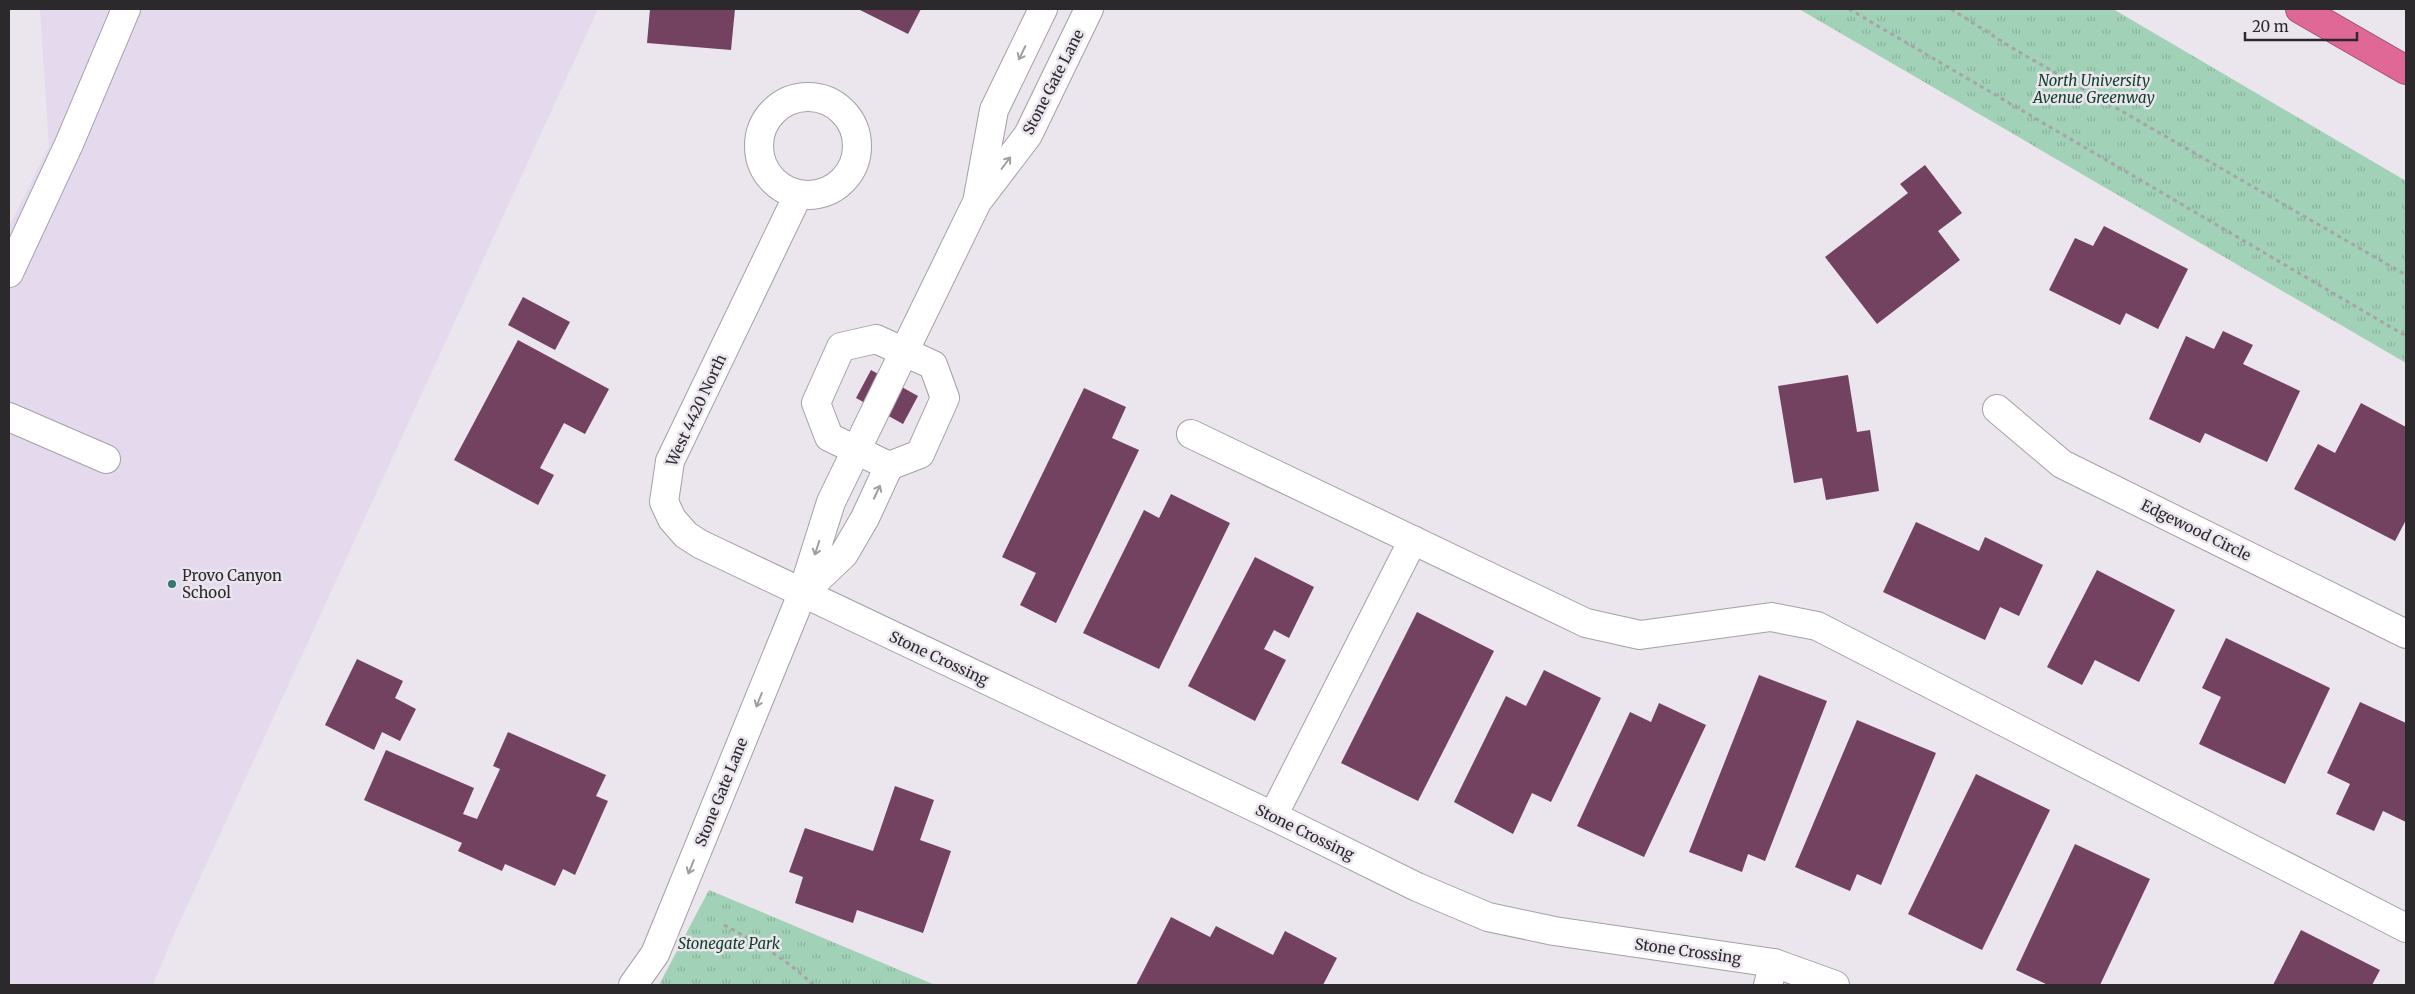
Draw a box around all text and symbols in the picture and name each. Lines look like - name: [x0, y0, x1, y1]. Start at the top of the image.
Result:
- scale bar: [2245, 10, 2358, 42]
- text: 20 m: [2252, 17, 2289, 36]
- street label: Stone Gate Lane: [1018, 26, 1088, 138]
- one-way arrow: [1017, 45, 1027, 60]
- park label: North University Avenue Greenway: [2032, 71, 2155, 107]
- one-way arrow: [1001, 157, 1012, 170]
- street label: West 4420 North: [661, 351, 730, 470]
- one-way arrow: [872, 485, 882, 500]
- street label: Edgewood Circle: [2138, 495, 2254, 565]
- one-way arrow: [811, 540, 821, 556]
- place label: Provo Canyon School: [182, 566, 282, 602]
- marker: Provo Canyon School: [166, 578, 178, 590]
- street label: Stone Crossing: [886, 627, 992, 689]
- one-way arrow: [753, 692, 763, 707]
- street label: Stone Gate Lane: [691, 735, 752, 849]
- street label: Stone Crossing: [1253, 800, 1357, 864]
- one-way arrow: [686, 859, 695, 874]
- park label: Stonegate Park: [678, 934, 781, 953]
- street label: Stone Crossing: [1634, 934, 1742, 968]

